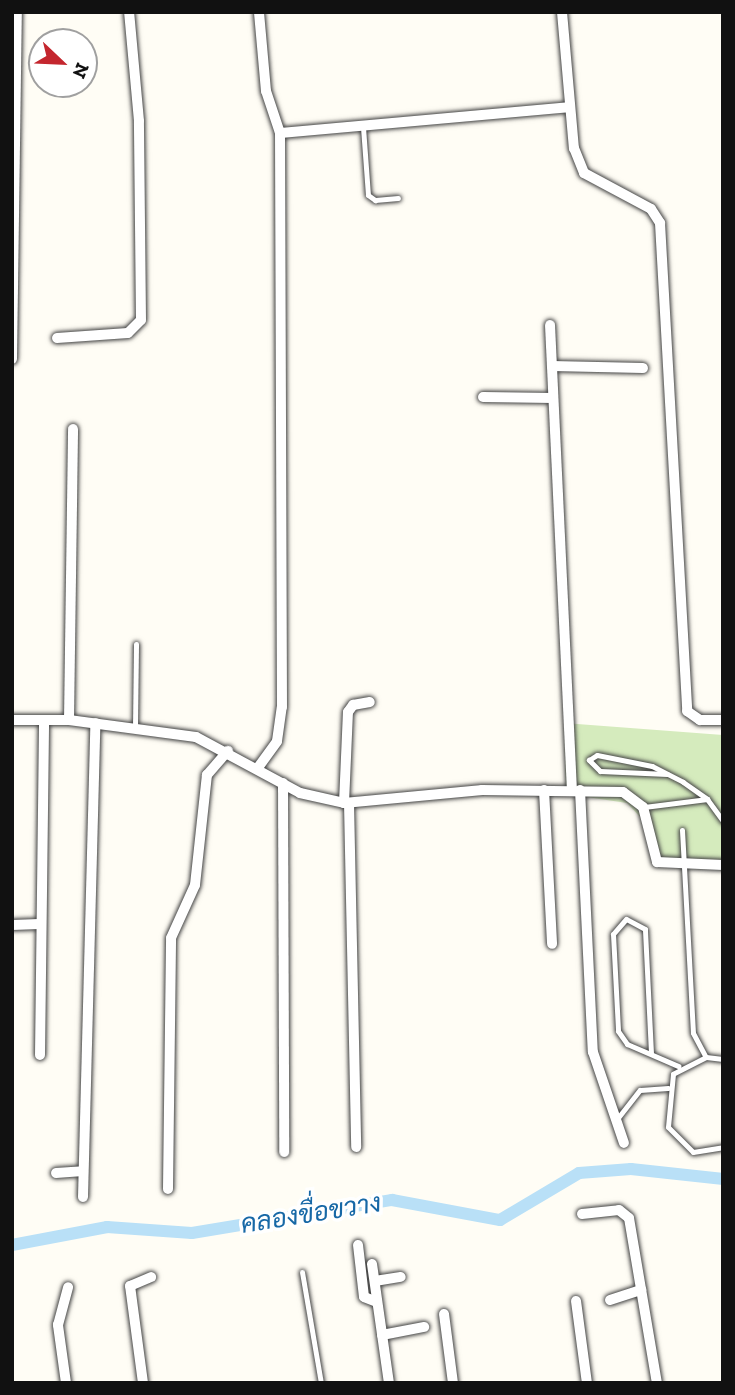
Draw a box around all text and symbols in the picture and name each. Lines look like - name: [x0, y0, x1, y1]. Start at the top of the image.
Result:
- north arrow: [28, 28, 98, 98]
- text: N: [68, 59, 94, 82]
- water label: คลองขื่อขวาง: [239, 1188, 383, 1240]

